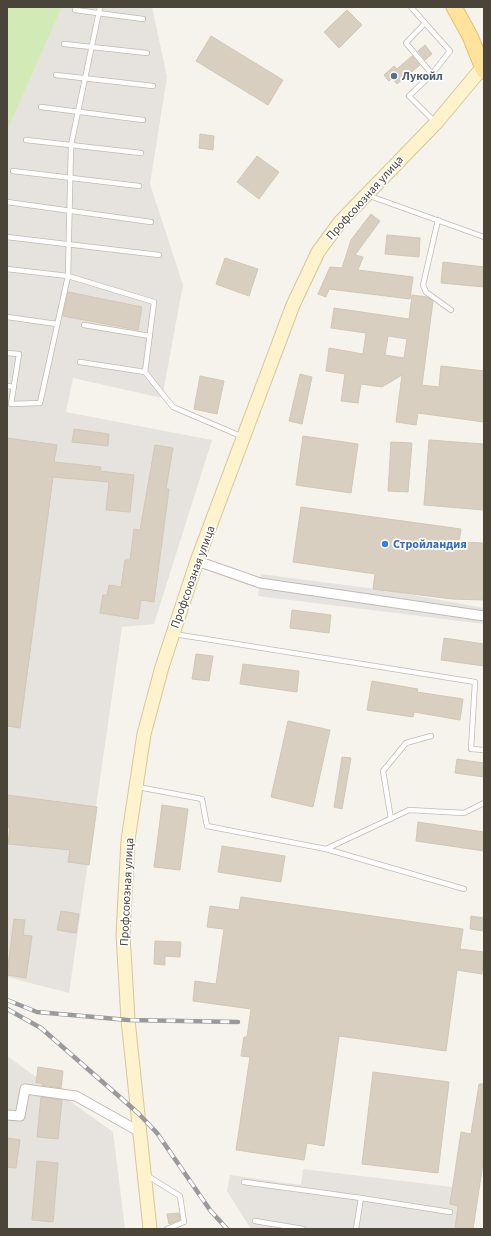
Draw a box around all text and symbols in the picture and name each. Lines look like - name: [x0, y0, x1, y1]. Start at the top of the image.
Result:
- place label: Лукойл: [401, 68, 443, 85]
- marker: Лукойл: [389, 71, 399, 81]
- street label: Профсоюзная улица: [322, 152, 408, 244]
- street label: Профсоюзная улица: [166, 523, 220, 631]
- place label: Стройландия: [393, 536, 467, 553]
- marker: Стройландия: [380, 539, 390, 549]
- street label: Профсоюзная улица: [116, 837, 138, 947]

